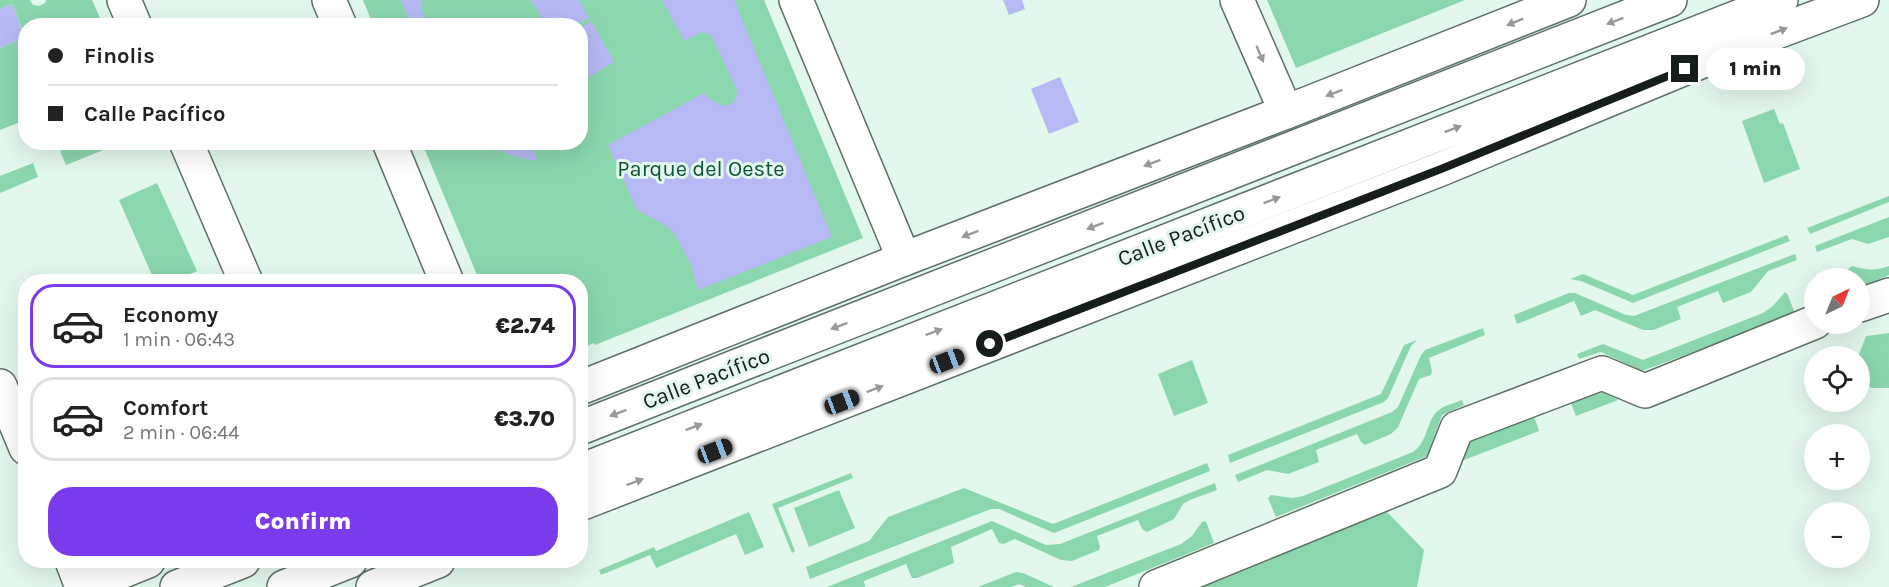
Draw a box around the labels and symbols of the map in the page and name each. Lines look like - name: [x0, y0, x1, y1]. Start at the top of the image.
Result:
- one-way arrow: [1606, 17, 1624, 26]
- one-way arrow: [1506, 18, 1524, 27]
- one-way arrow: [1770, 26, 1788, 36]
- one-way arrow: [1256, 45, 1265, 63]
- callout: 1 min: [1706, 48, 1805, 90]
- route end: [1671, 55, 1698, 82]
- one-way arrow: [1325, 89, 1343, 98]
- one-way arrow: [1444, 123, 1462, 133]
- park label: Parque del Oeste: [617, 156, 785, 182]
- one-way arrow: [1143, 159, 1161, 168]
- one-way arrow: [1263, 195, 1281, 204]
- street label: Calle Pacífico: [1114, 200, 1249, 272]
- one-way arrow: [1086, 221, 1104, 231]
- one-way arrow: [961, 229, 979, 239]
- north arrow: [1804, 268, 1870, 334]
- one-way arrow: [830, 322, 848, 331]
- one-way arrow: [925, 327, 943, 336]
- route start: [976, 330, 1003, 357]
- street label: Calle Pacífico: [639, 343, 774, 415]
- car: [927, 346, 967, 376]
- one-way arrow: [867, 384, 885, 394]
- car: [822, 387, 862, 417]
- one-way arrow: [609, 409, 627, 418]
- one-way arrow: [685, 421, 703, 431]
- car: [695, 436, 735, 466]
- one-way arrow: [626, 477, 644, 487]

